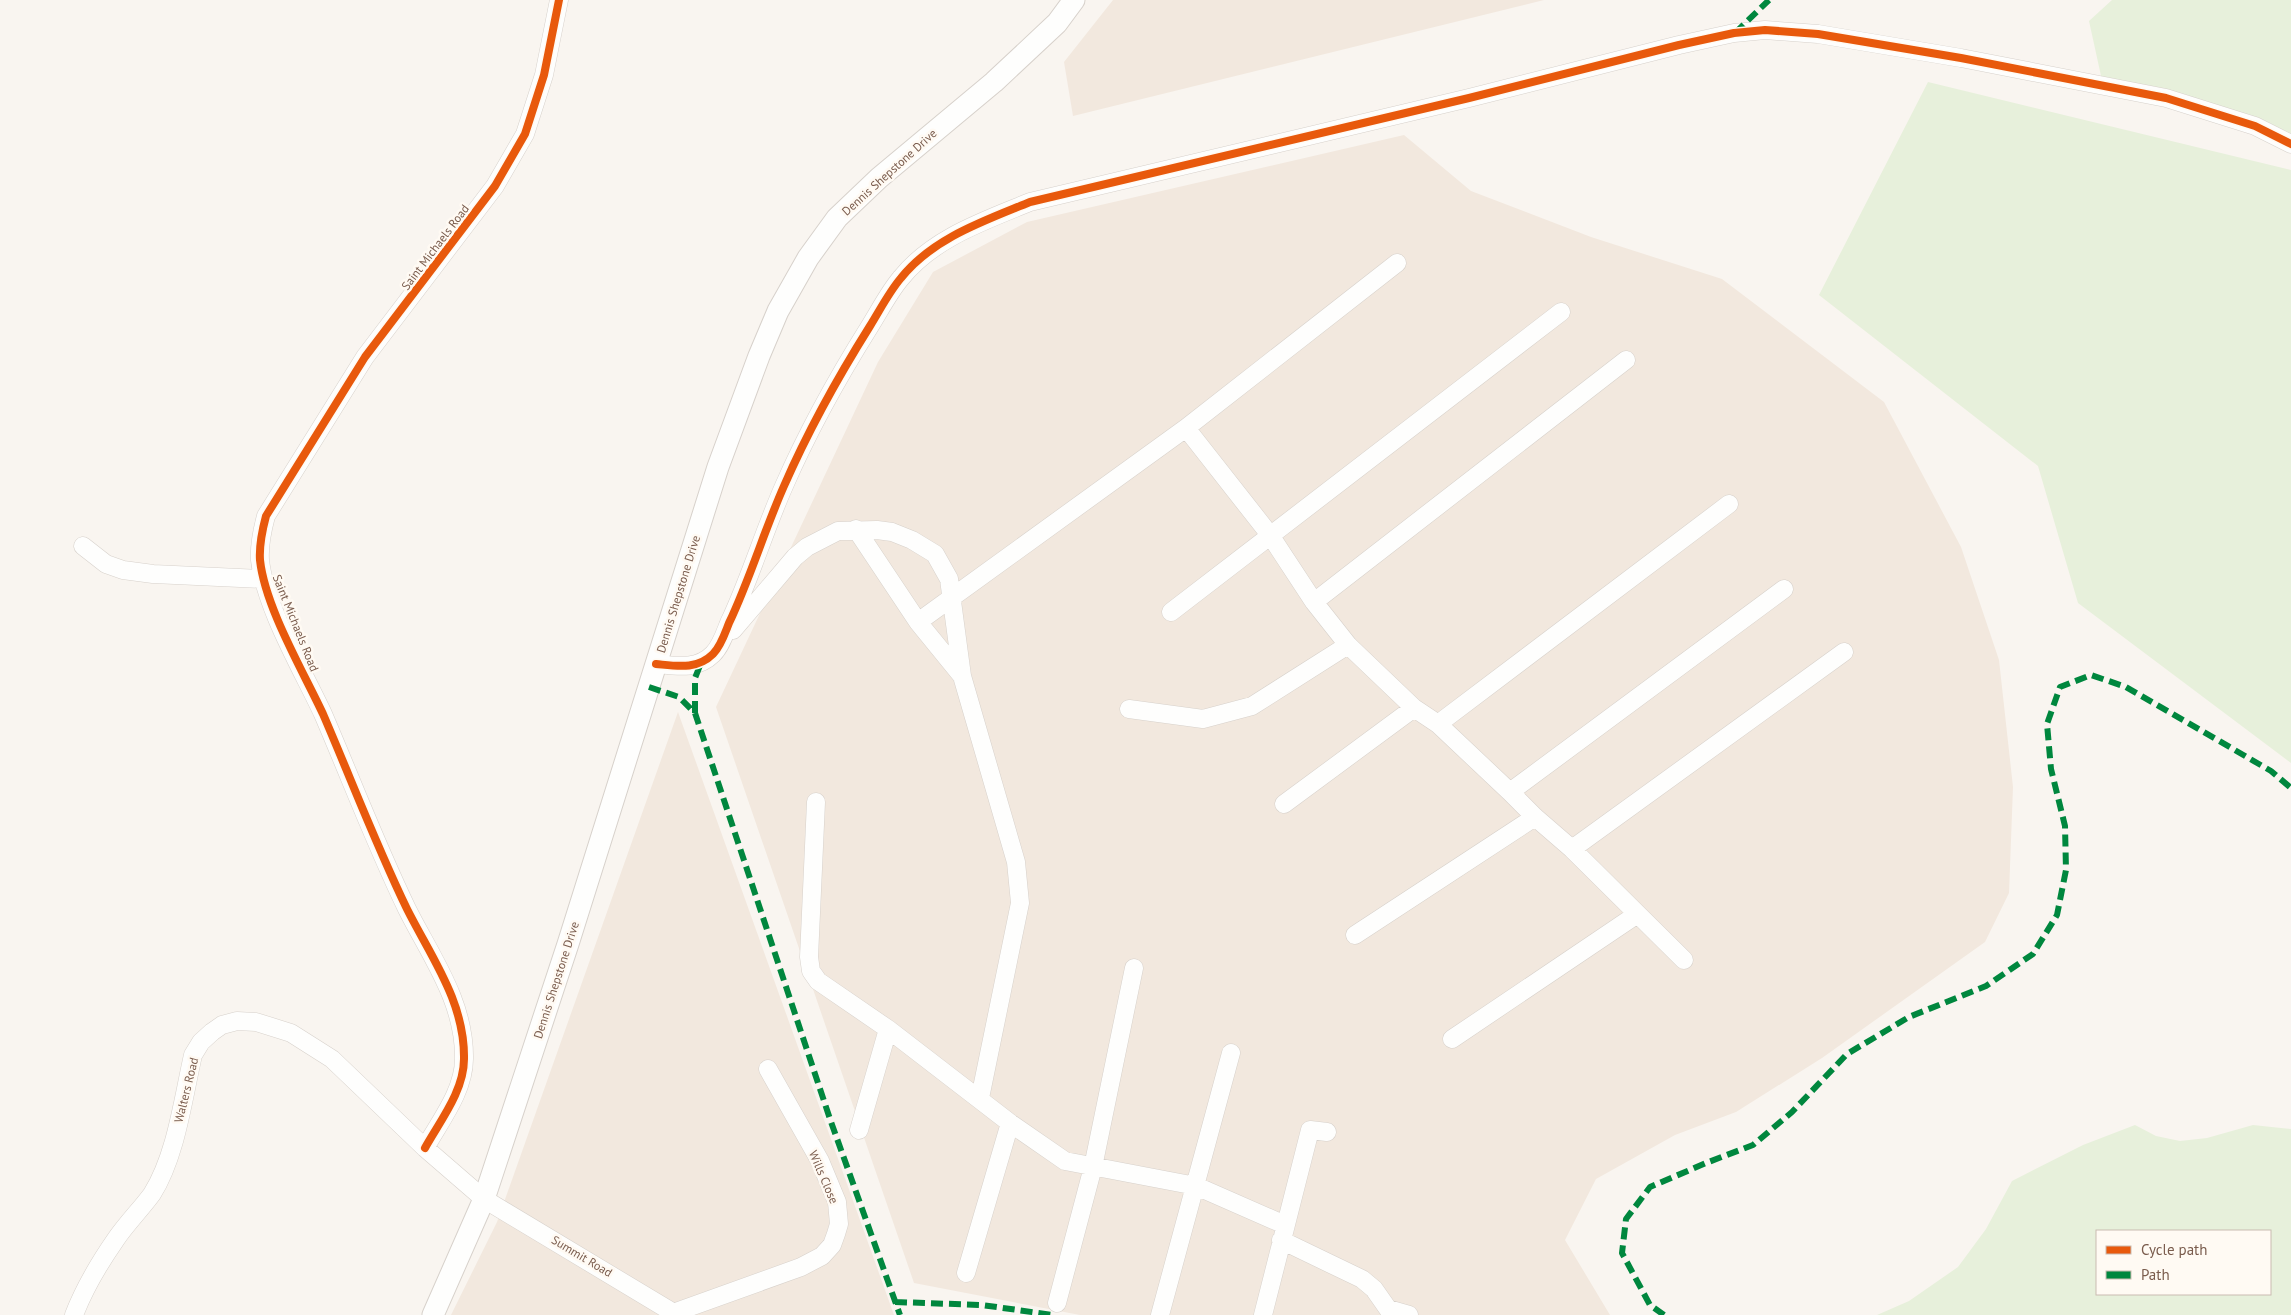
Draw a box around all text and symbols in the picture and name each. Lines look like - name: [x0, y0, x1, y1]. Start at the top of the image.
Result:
- street label: Dennis Shepstone Drive: [839, 126, 939, 218]
- street label: Saint Michaels Road: [398, 201, 472, 293]
- street label: Dennis Shepstone Drive: [653, 533, 703, 655]
- street label: Saint Michaels Road: [270, 572, 322, 674]
- street label: Dennis Shepstone Drive: [530, 920, 582, 1040]
- street label: Walters Road: [171, 1056, 201, 1124]
- street label: Wills Close: [806, 1148, 842, 1206]
- legend: [2096, 1230, 2271, 1295]
- street label: Summit Road: [549, 1232, 615, 1280]
- text: Cycle path: [2141, 1240, 2207, 1259]
- text: Path: [2141, 1265, 2170, 1284]

